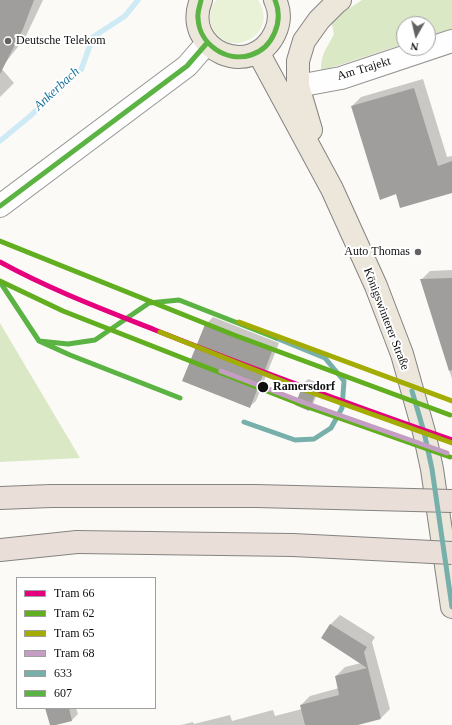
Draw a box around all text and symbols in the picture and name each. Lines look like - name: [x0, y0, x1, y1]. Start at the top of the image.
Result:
- north arrow: [396, 16, 436, 56]
- place label: Deutsche Telekom: [16, 34, 105, 48]
- marker: Deutsche Telekom: [3, 36, 13, 46]
- text: N: [410, 40, 419, 53]
- street label: Am Trajekt: [335, 54, 393, 84]
- water label: Ankerbach: [31, 64, 83, 114]
- place label: Auto Thomas: [344, 245, 410, 259]
- marker: Auto Thomas: [413, 247, 423, 257]
- street label: Königswinterer Straße: [360, 266, 412, 372]
- marker: Ramersdorf: [256, 380, 270, 394]
- place label: Ramersdorf: [273, 380, 335, 394]
- legend: [16, 577, 156, 709]
- text: Tram 66: [54, 586, 95, 600]
- text: Tram 62: [54, 606, 95, 620]
- text: Tram 65: [54, 626, 95, 640]
- text: Tram 68: [54, 646, 95, 660]
- text: 633: [54, 666, 72, 680]
- text: 607: [54, 686, 72, 700]

